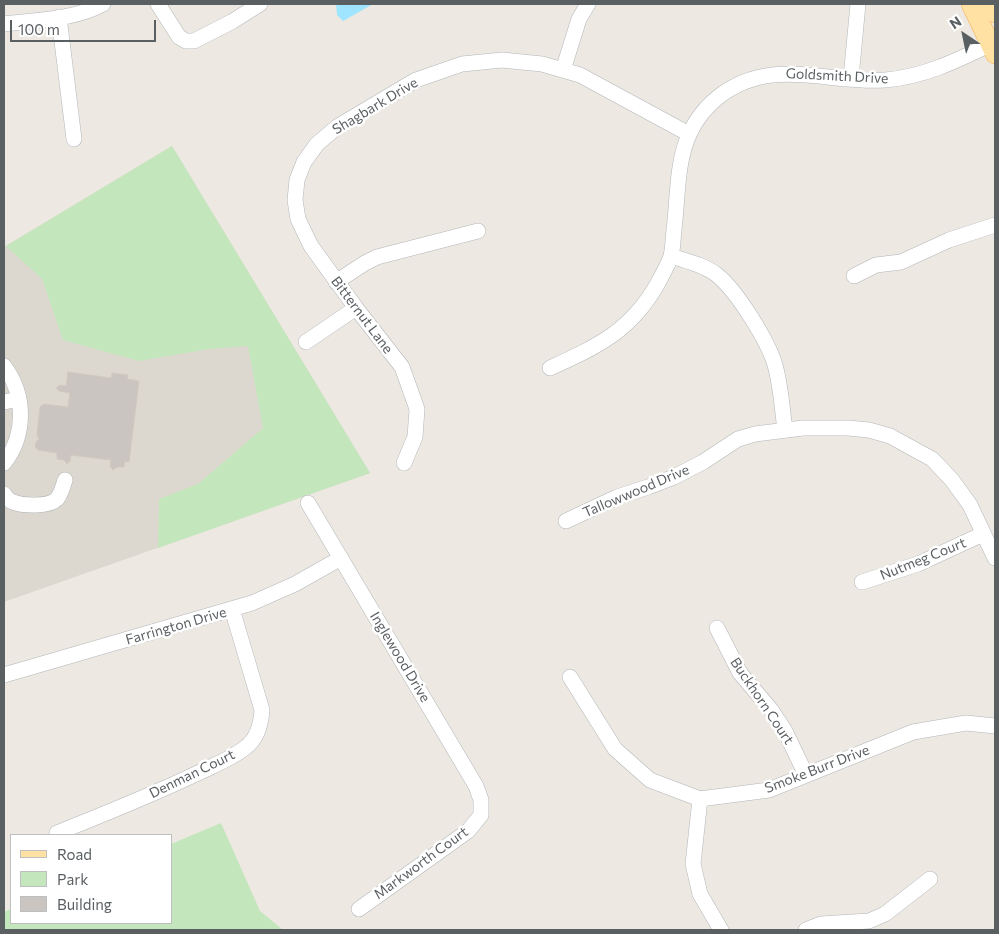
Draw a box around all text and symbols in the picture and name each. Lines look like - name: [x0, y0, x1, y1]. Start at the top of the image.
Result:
- scale bar: [12, 10, 159, 42]
- north arrow: [939, 10, 989, 60]
- text: N: [946, 12, 964, 32]
- text: 100 m: [18, 20, 60, 38]
- street label: Goldsmith Drive: [785, 65, 889, 87]
- street label: Shagbark Drive: [329, 74, 421, 138]
- street label: Bitternut Lane: [328, 273, 396, 357]
- street label: Tallowwood Drive: [580, 461, 692, 521]
- street label: Nutmeg Court: [878, 534, 968, 584]
- street label: Farrington Drive: [124, 604, 228, 648]
- street label: Inglewood Drive: [366, 609, 434, 705]
- street label: Buckhorn Court: [727, 654, 797, 748]
- street label: Smoke Burr Drive: [762, 741, 872, 797]
- street label: Denman Court: [146, 746, 238, 802]
- street label: Markworth Court: [371, 823, 471, 903]
- legend: [10, 834, 172, 924]
- text: Road: [57, 845, 92, 863]
- text: Park: [57, 870, 88, 888]
- text: Building: [57, 895, 112, 913]

